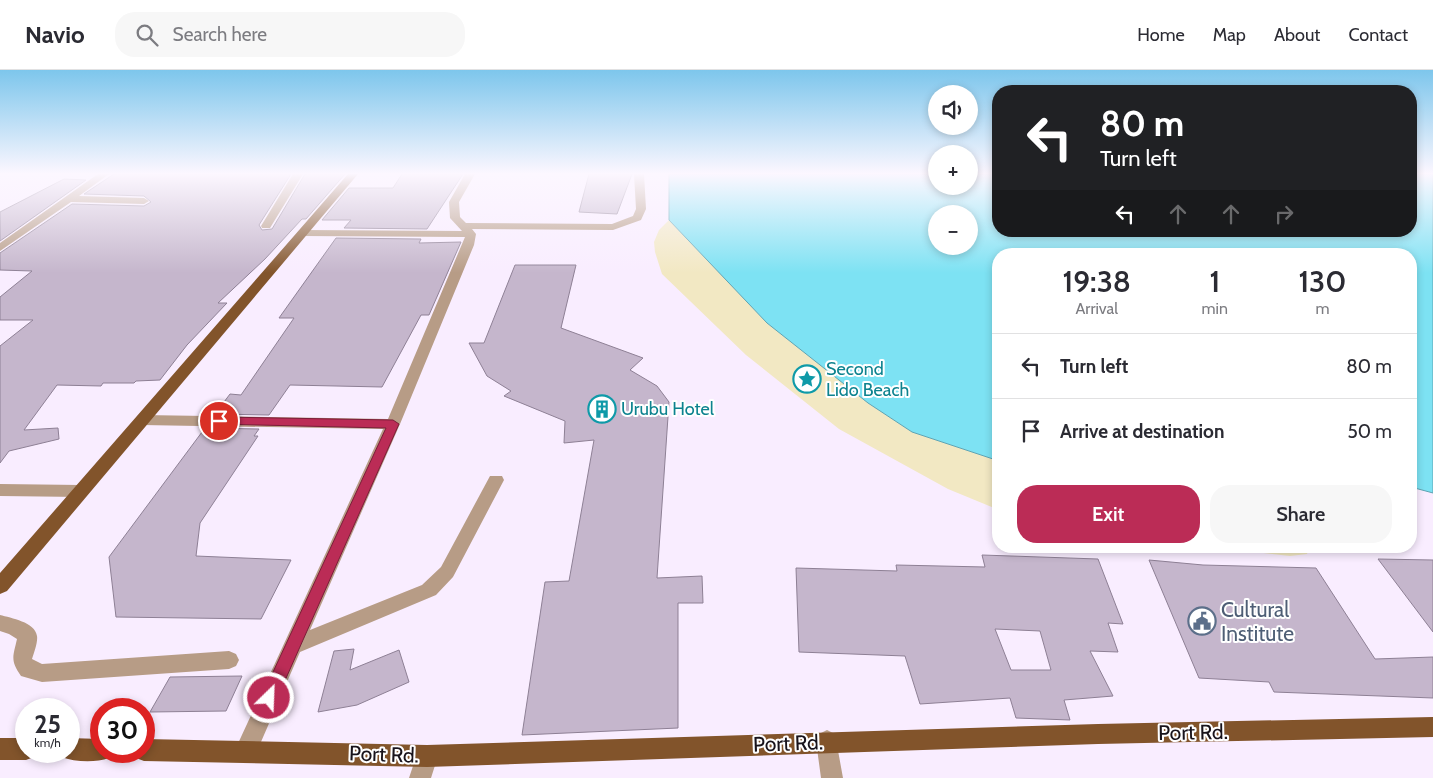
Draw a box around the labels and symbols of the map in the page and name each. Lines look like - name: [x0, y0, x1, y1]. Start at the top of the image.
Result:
- place label: Second Lido Beach: [826, 358, 909, 401]
- place icon: Second Lido Beach: [792, 364, 822, 394]
- building icon: Urubu Hotel: [587, 394, 617, 424]
- place label: Urubu Hotel: [621, 398, 715, 420]
- pin: [198, 400, 240, 442]
- place label: Cultural Institute: [1221, 597, 1294, 646]
- public building icon: Cultural Institute: [1187, 606, 1217, 636]
- position arrow: [242, 671, 294, 723]
- speed limit sign: 30: [90, 698, 155, 763]
- street label: Port Rd.: [1158, 719, 1228, 745]
- street label: Port Rd.: [753, 729, 823, 757]
- street label: Port Rd.: [349, 740, 419, 768]

